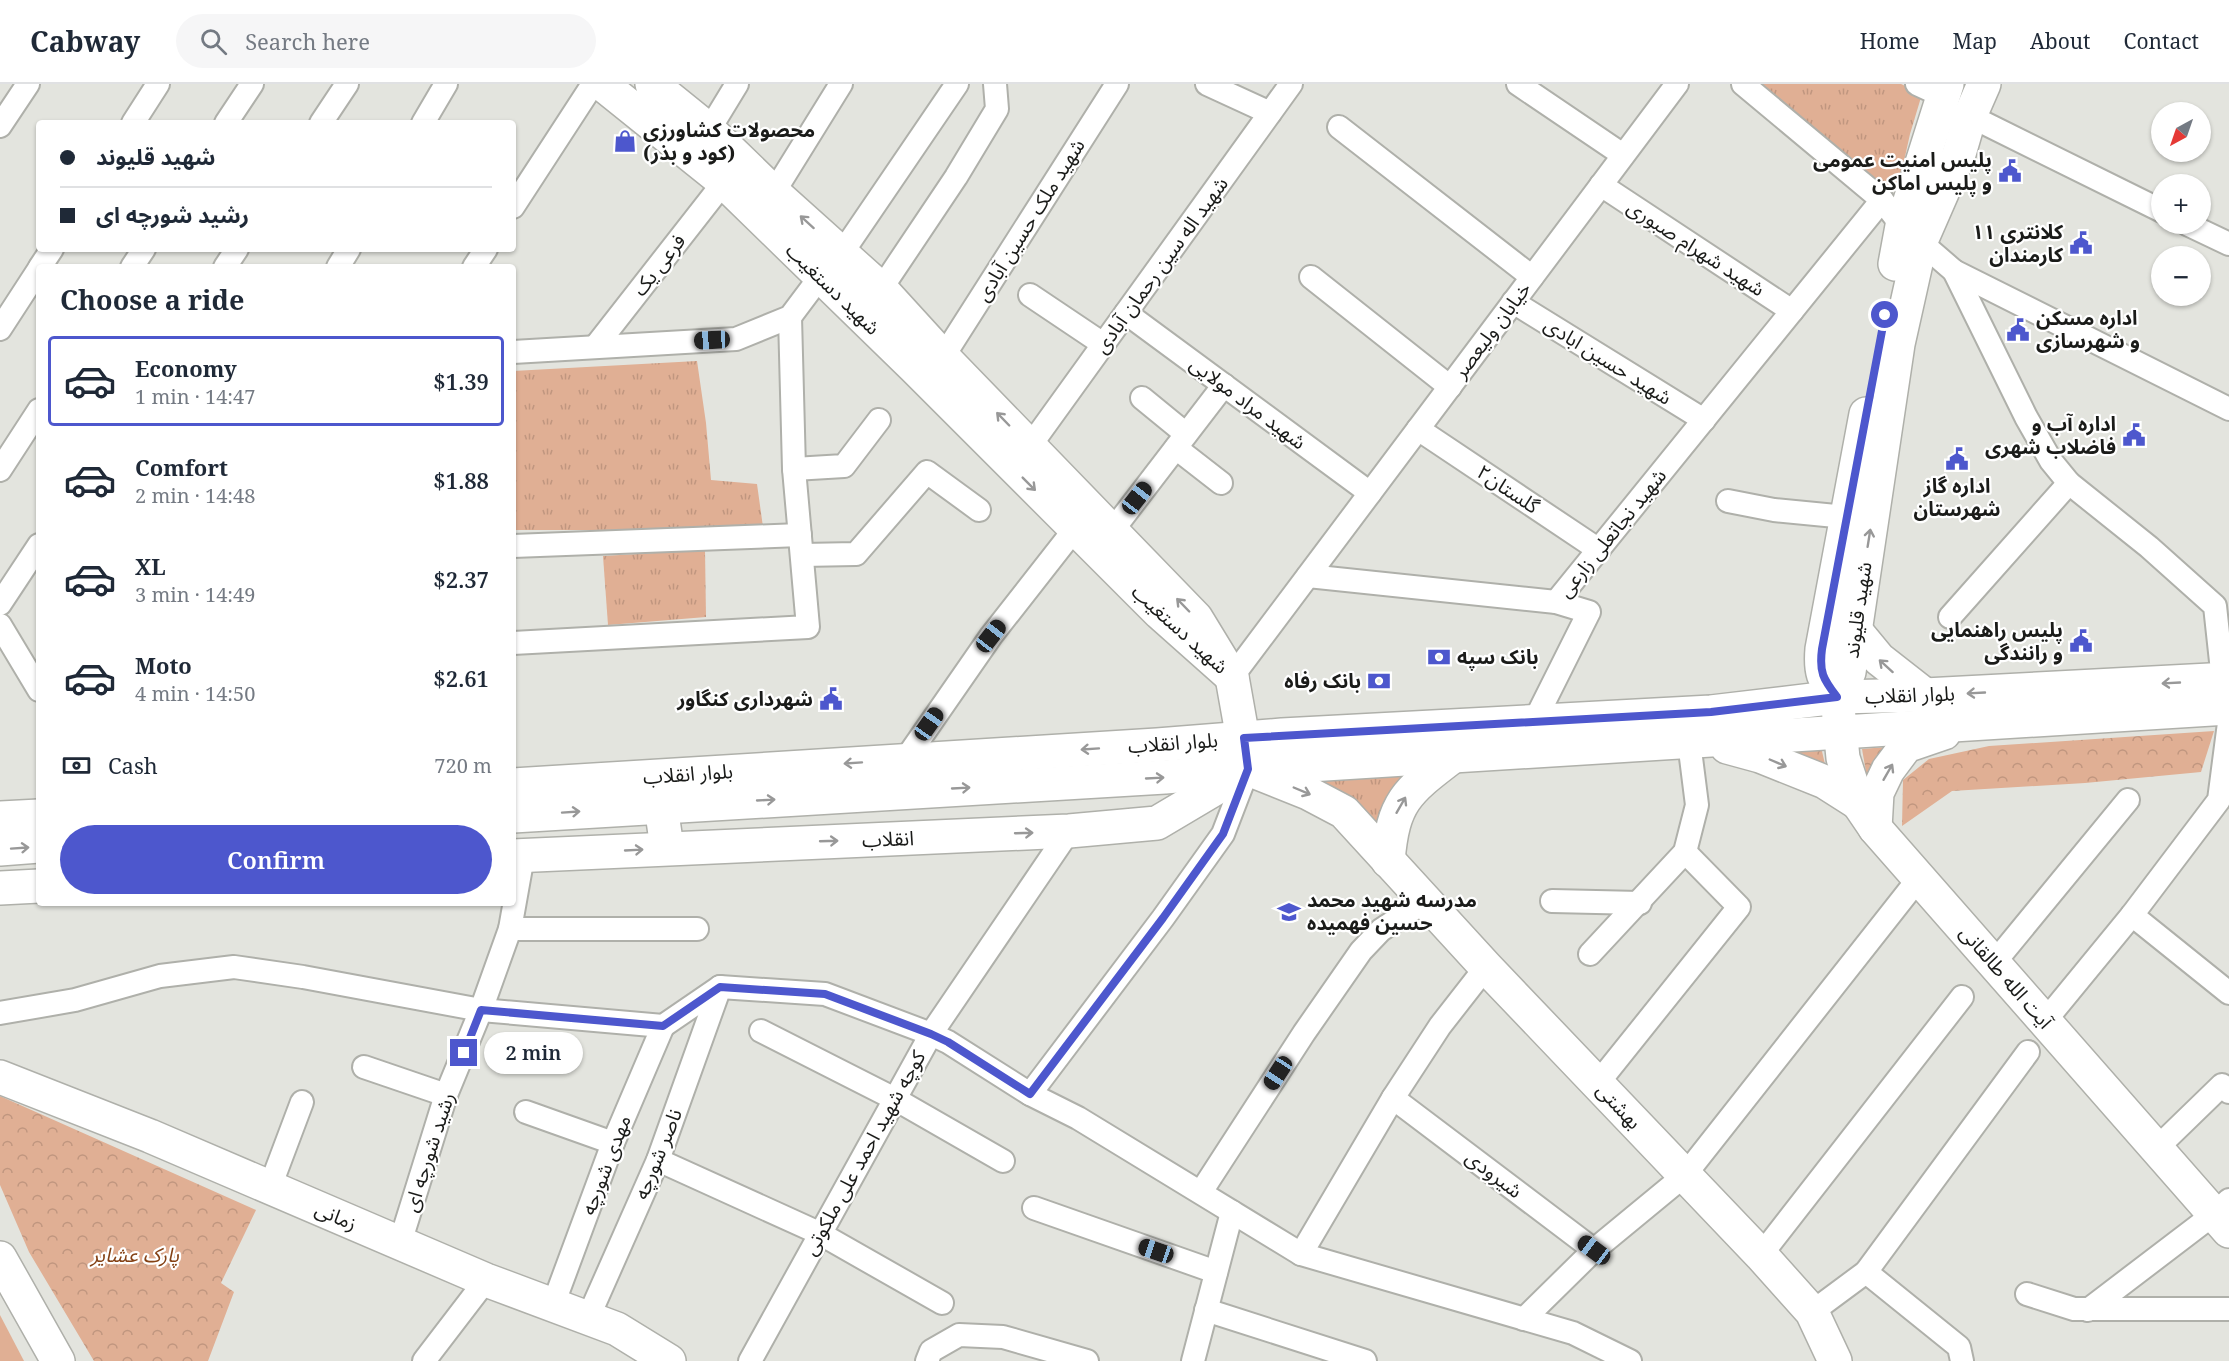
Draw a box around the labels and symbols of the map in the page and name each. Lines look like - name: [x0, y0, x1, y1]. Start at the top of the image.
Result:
- north arrow: [2151, 102, 2211, 162]
- place label: محصولات کشاورزی (کود و بذر): [643, 116, 815, 166]
- shop icon: محصولات کشاورزی (کود و بذر): [612, 128, 638, 154]
- street label: شهید ملک حسین آبادی: [969, 133, 1091, 306]
- place label: پلیس امنیت عمومی و پلیس اماکن: [1813, 146, 1992, 197]
- public building icon: پلیس امنیت عمومی و پلیس اماکن: [1997, 158, 2023, 184]
- street label: شهید اله سین رحمان آبادی: [1087, 171, 1234, 358]
- street label: شهید شهرام صبوری: [1621, 193, 1770, 304]
- one-way arrow: [799, 215, 814, 229]
- place label: کلانتری ۱۱ کارمندان: [1972, 218, 2064, 268]
- street label: فرعی یک: [626, 228, 691, 301]
- public building icon: کلانتری ۱۱ کارمندان: [2068, 230, 2094, 256]
- street label: شهید دستغیب: [780, 237, 886, 341]
- street label: خیابان ولیعصر: [1446, 276, 1537, 384]
- route start: [1871, 301, 1898, 328]
- place label: اداره مسکن و شهرسازی: [2036, 304, 2140, 354]
- street label: شهید حسین ابادی: [1539, 310, 1677, 411]
- public building icon: اداره مسکن و شهرسازی: [2005, 317, 2031, 343]
- car: [694, 330, 730, 350]
- street label: شهید مراد مولایی: [1185, 350, 1312, 455]
- place label: اداره آب و فاضلاب شهری: [1985, 410, 2116, 460]
- one-way arrow: [996, 412, 1011, 427]
- public building icon: اداره آب و فاضلاب شهری: [2121, 422, 2147, 448]
- public building icon: اداره گاز شهرستان: [1944, 446, 1970, 472]
- street label: گلستان۲: [1472, 458, 1545, 520]
- street label: شهید نجاتعلی زارعی: [1551, 463, 1672, 603]
- place label: اداره گاز شهرستان: [1913, 472, 2001, 522]
- one-way arrow: [1021, 476, 1036, 491]
- car: [1119, 478, 1155, 518]
- one-way arrow: [1863, 529, 1874, 549]
- street label: شهید قلیوند: [1837, 560, 1878, 660]
- street label: شهید دستغیب: [1126, 578, 1235, 679]
- one-way arrow: [1176, 597, 1190, 612]
- car: [973, 616, 1009, 656]
- place label: پلیس راهنمایی و رانندگی: [1931, 616, 2063, 666]
- public building icon: پلیس راهنمایی و رانندگی: [2068, 628, 2094, 654]
- place label: بانک سپه: [1457, 643, 1539, 671]
- bank icon: بانک سپه: [1426, 644, 1452, 670]
- one-way arrow: [1879, 659, 1894, 673]
- place label: بانک رفاه: [1284, 667, 1361, 694]
- bank icon: بانک رفاه: [1366, 668, 1392, 694]
- one-way arrow: [2161, 677, 2181, 688]
- street label: بلوار انقلاب: [1865, 679, 1955, 710]
- place label: شهرداری کنگاور: [676, 685, 813, 712]
- public building icon: شهرداری کنگاور: [818, 686, 844, 712]
- one-way arrow: [1966, 687, 1986, 698]
- car: [911, 704, 947, 744]
- street label: بلوار انقلاب: [1127, 726, 1219, 759]
- one-way arrow: [1081, 744, 1100, 755]
- street label: بلوار انقلاب: [642, 757, 734, 790]
- one-way arrow: [844, 758, 864, 769]
- one-way arrow: [1768, 758, 1787, 769]
- one-way arrow: [1882, 764, 1894, 781]
- one-way arrow: [1145, 772, 1165, 783]
- one-way arrow: [950, 783, 970, 794]
- one-way arrow: [1293, 786, 1311, 797]
- one-way arrow: [756, 794, 775, 805]
- one-way arrow: [1395, 797, 1407, 814]
- one-way arrow: [561, 806, 581, 817]
- street label: انقلاب: [862, 824, 914, 853]
- one-way arrow: [1013, 828, 1033, 839]
- one-way arrow: [819, 836, 839, 847]
- one-way arrow: [9, 842, 29, 853]
- one-way arrow: [624, 844, 644, 855]
- place label: مدرسه شهید محمد حسین فهمیده: [1307, 886, 1477, 936]
- school or university icon: مدرسه شهید محمد حسین فهمیده: [1276, 899, 1302, 925]
- street label: آیت الله طالقانی: [1954, 919, 2060, 1035]
- callout: 2 min: [485, 1032, 584, 1074]
- route end: [450, 1039, 477, 1066]
- street label: کوچه شهید احمد علی ملکوتی: [796, 1045, 932, 1260]
- car: [1261, 1053, 1295, 1093]
- street label: بهشتی: [1591, 1076, 1648, 1135]
- street label: رشید شورچه ای: [397, 1089, 461, 1215]
- street label: ناصر شورچه: [627, 1104, 688, 1203]
- street label: مهدی شورچه: [574, 1111, 637, 1219]
- street label: شیرودی: [1460, 1143, 1528, 1204]
- street label: زمانی: [311, 1195, 361, 1236]
- car: [1574, 1232, 1614, 1268]
- car: [1136, 1237, 1176, 1265]
- park label: پارک عشایر: [89, 1241, 179, 1268]

